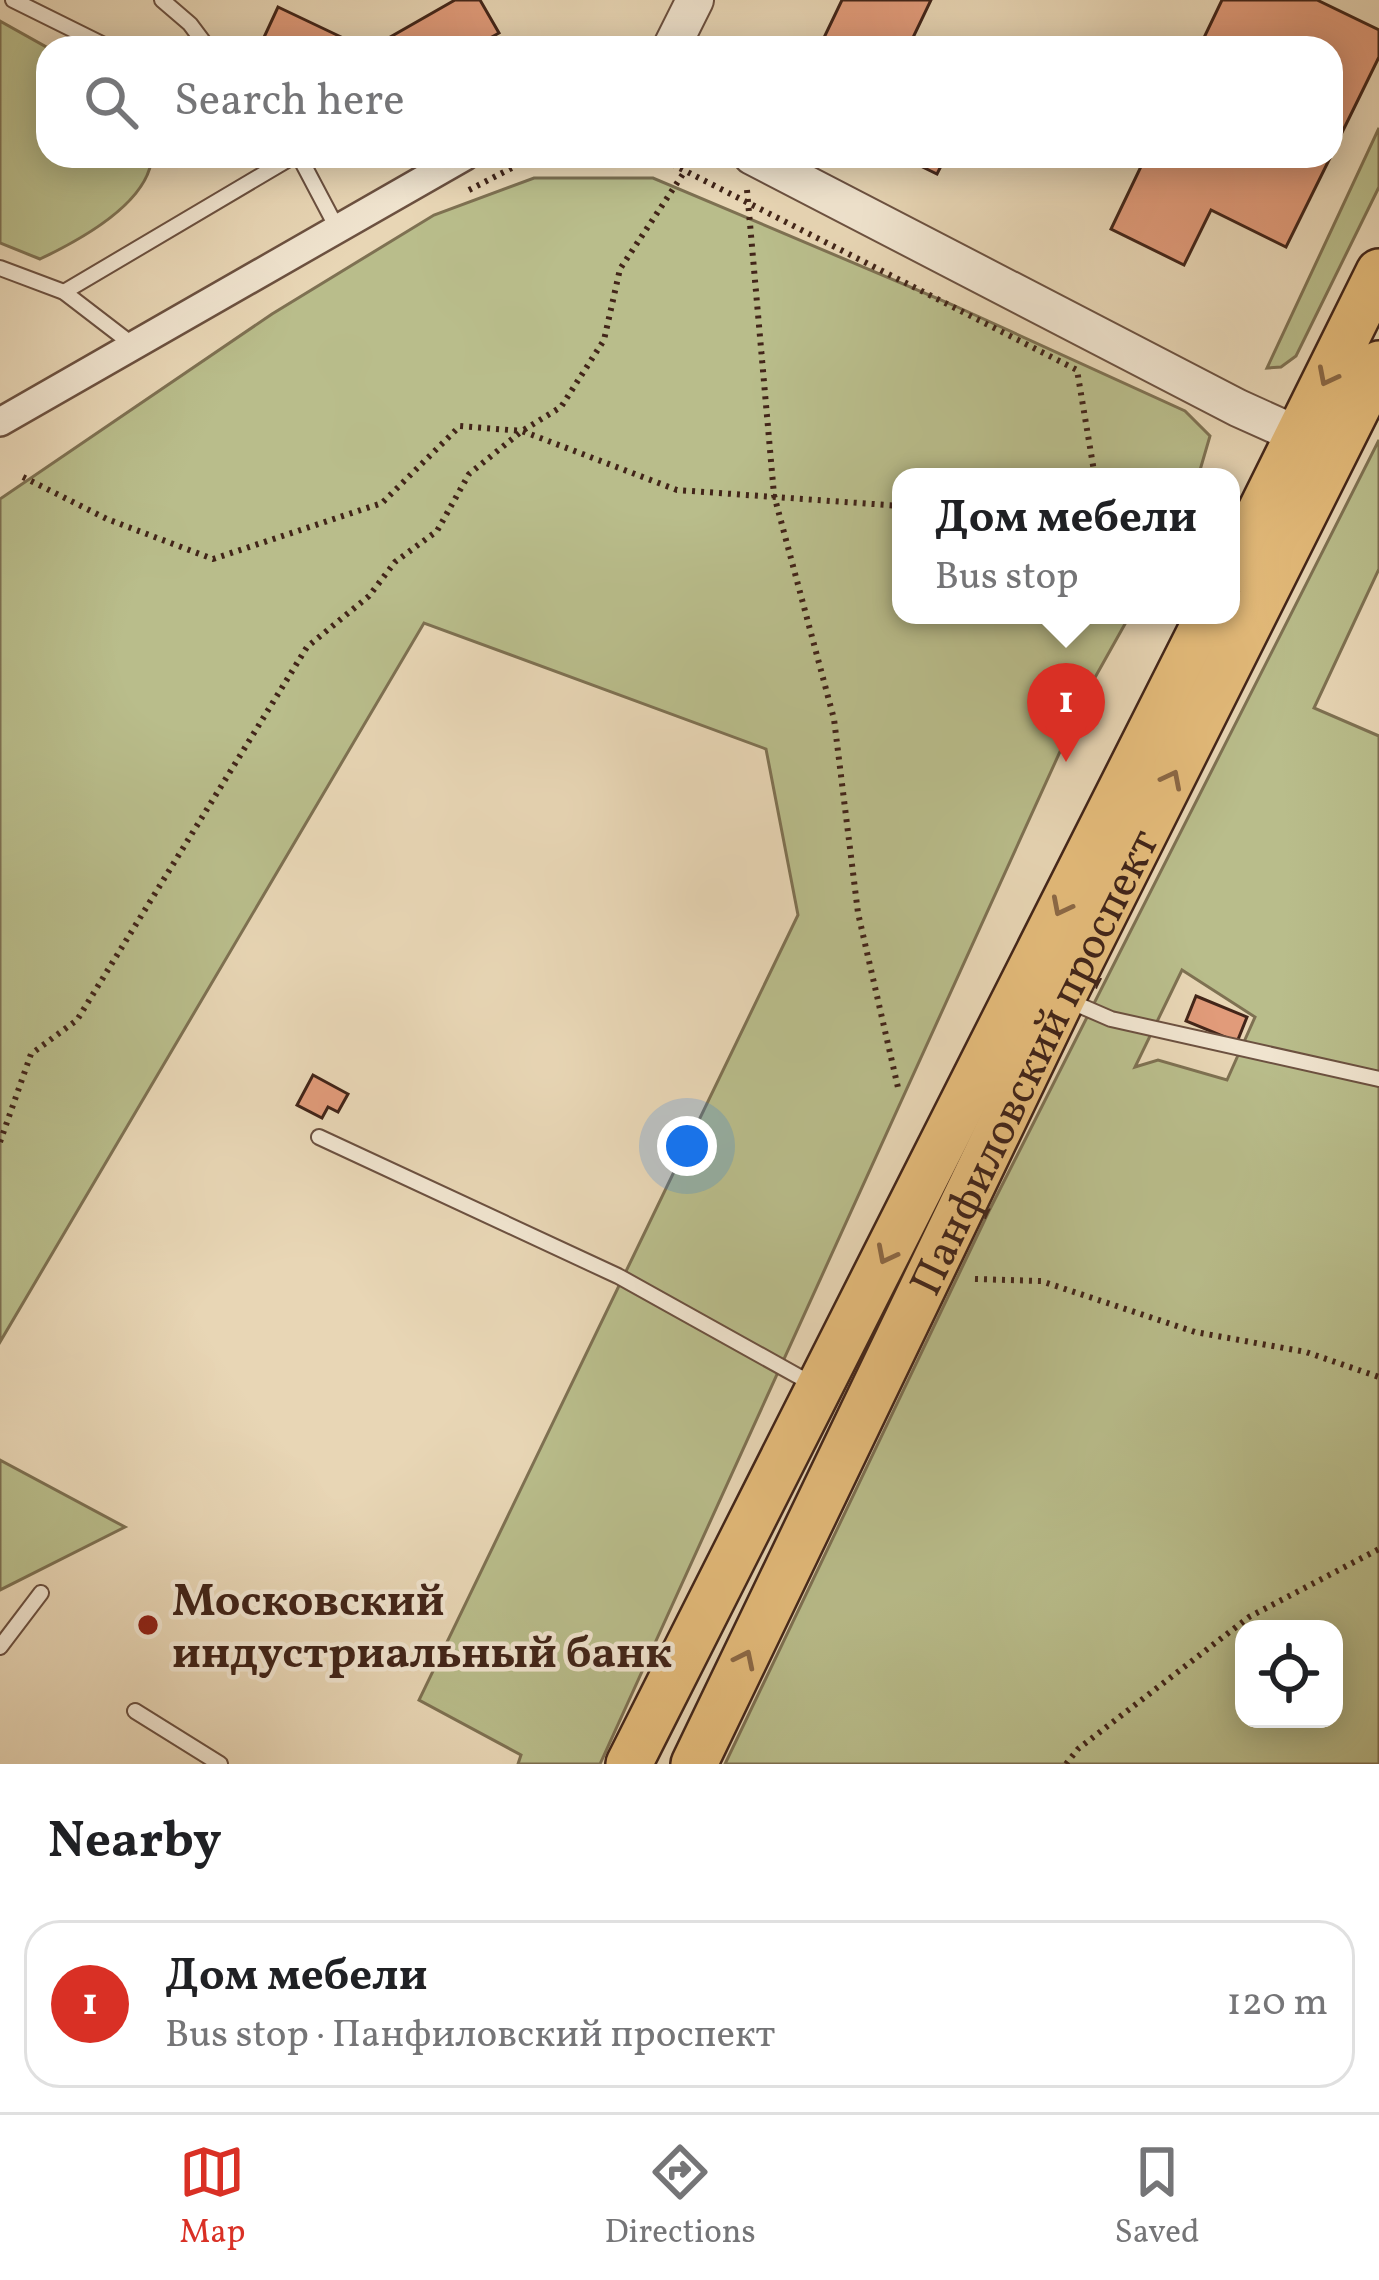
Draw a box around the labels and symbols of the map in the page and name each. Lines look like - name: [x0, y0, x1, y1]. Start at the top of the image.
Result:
- one-way arrow: [1318, 365, 1342, 386]
- pin: 1: [1027, 663, 1105, 762]
- one-way arrow: [1157, 770, 1181, 791]
- street label: Панфиловский проспект: [897, 819, 1177, 1307]
- one-way arrow: [1052, 895, 1076, 916]
- your location: [657, 1116, 717, 1176]
- one-way arrow: [876, 1243, 900, 1264]
- place label: Московский индустриальный банк: [172, 1572, 672, 1687]
- marker: Московский индустриальный банк: [135, 1612, 161, 1638]
- one-way arrow: [731, 1649, 754, 1671]

